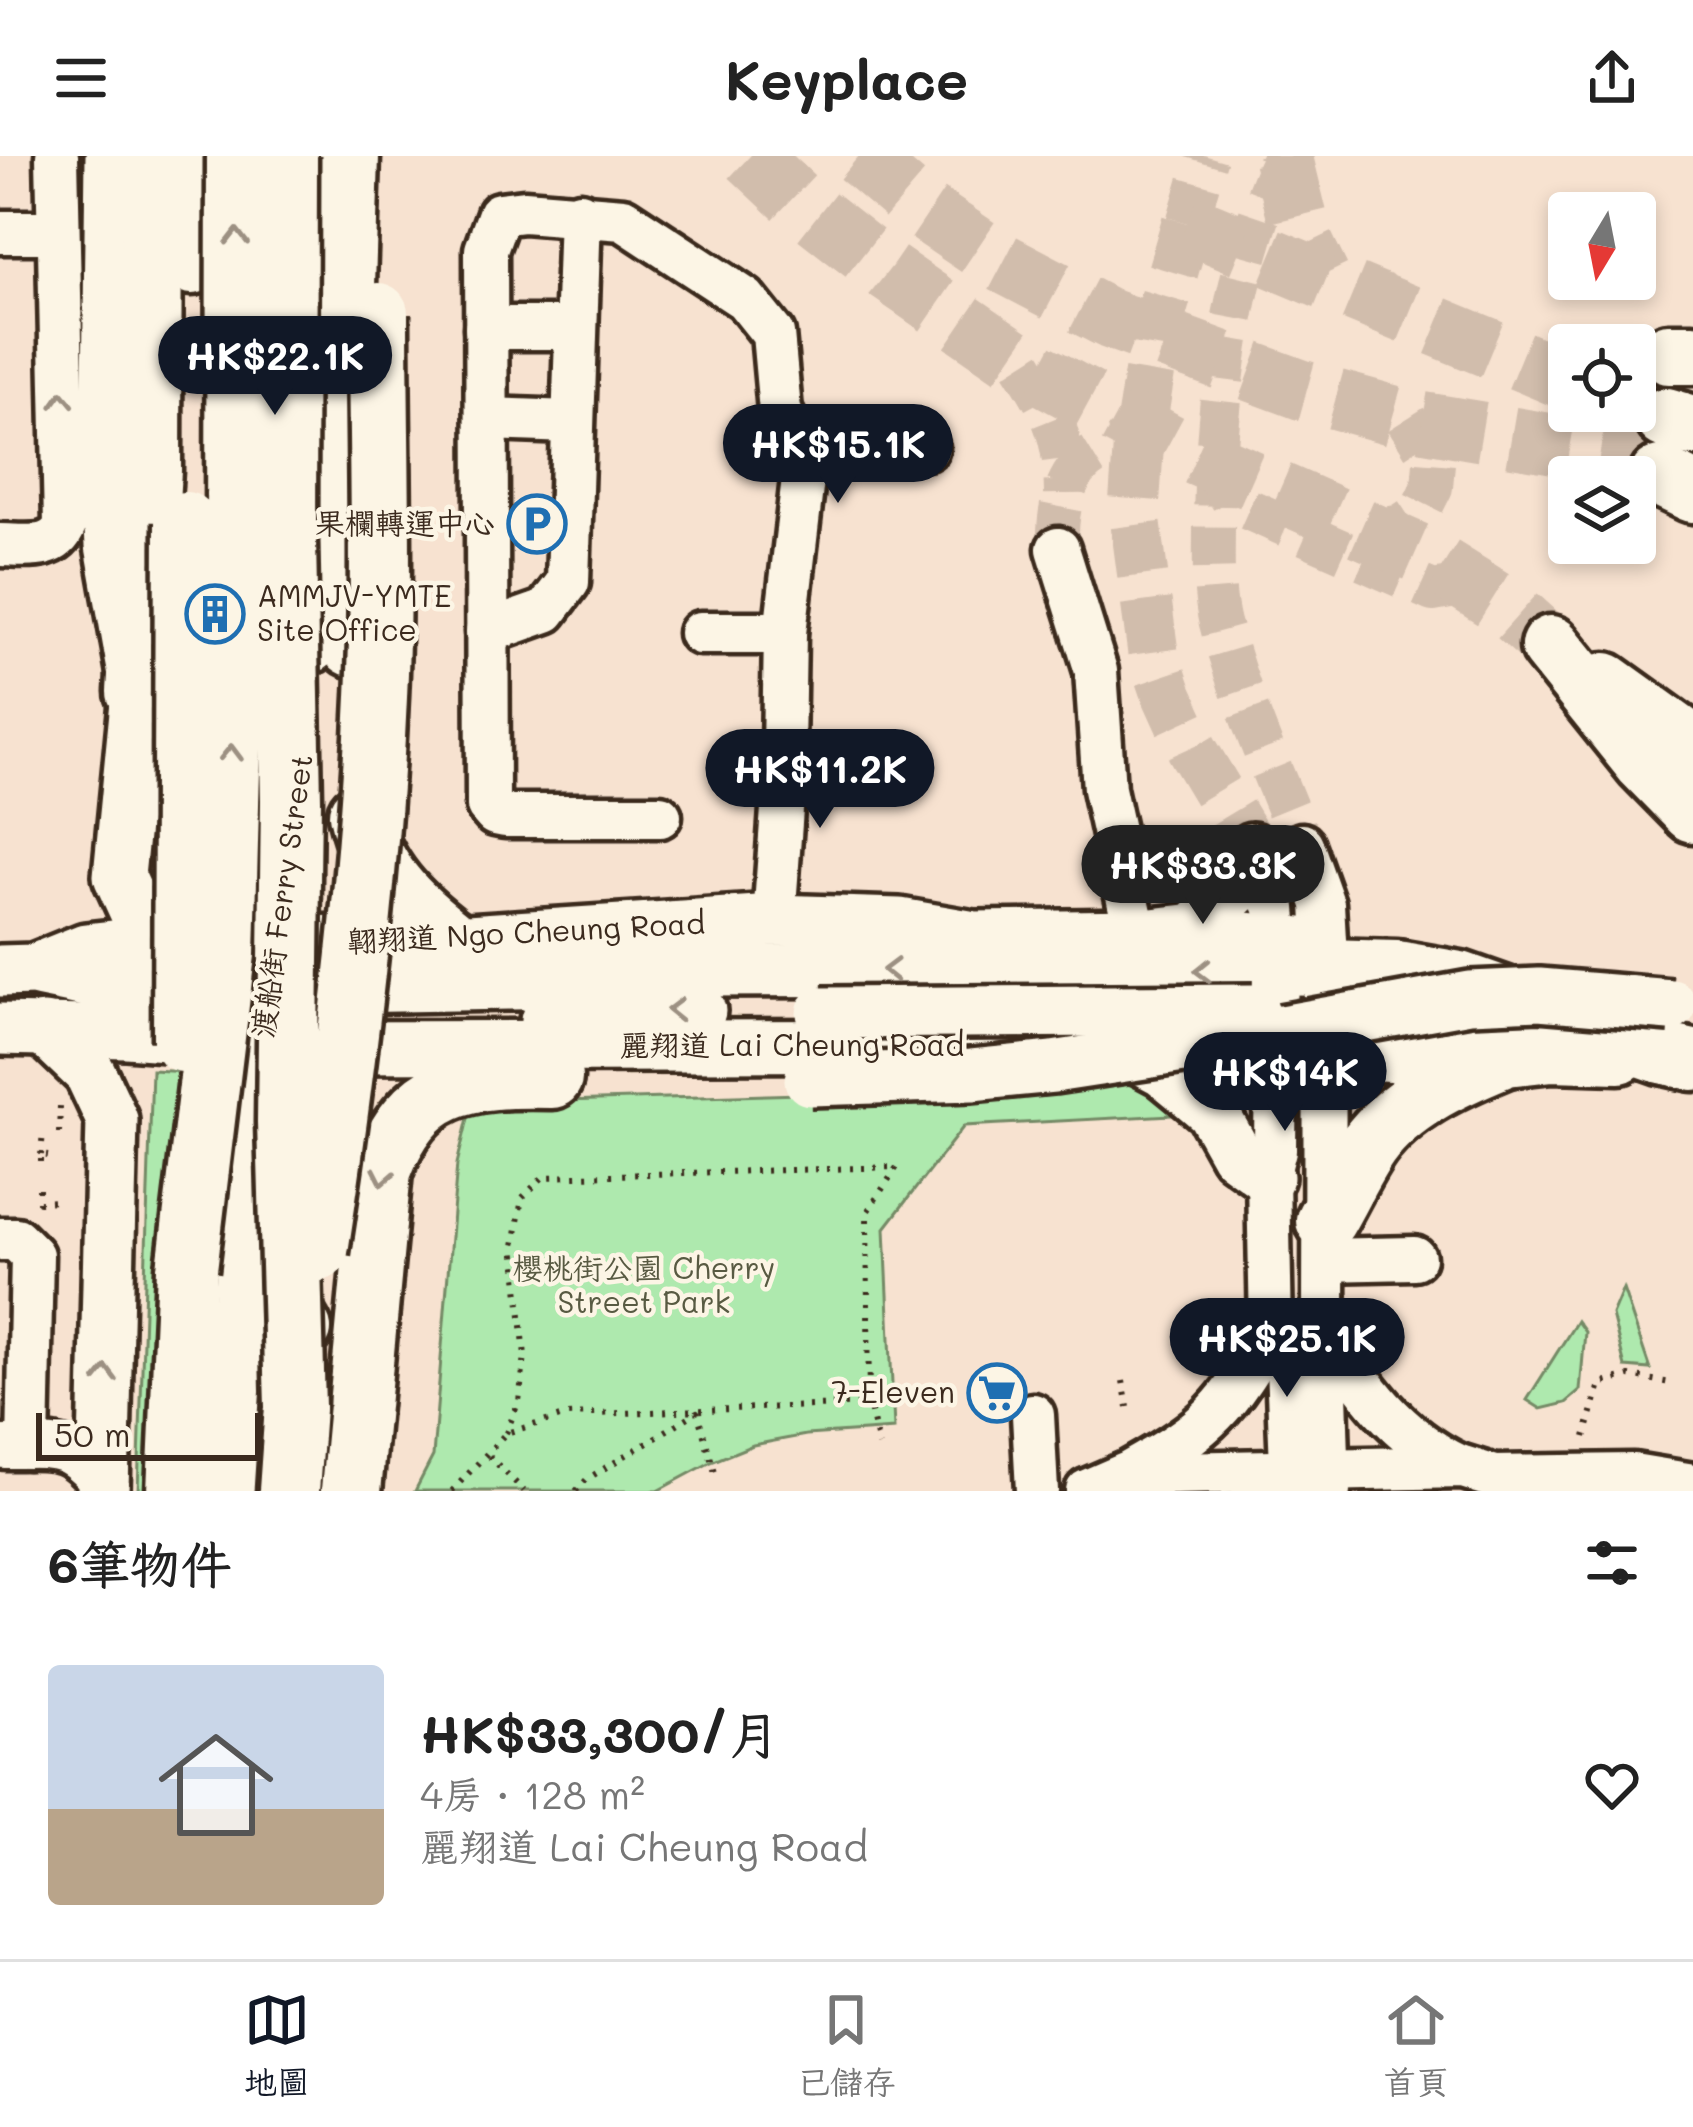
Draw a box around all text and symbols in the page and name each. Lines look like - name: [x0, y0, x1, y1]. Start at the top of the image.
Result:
- text: Keyplace: [725, 43, 968, 114]
- icon: menu: [48, 45, 114, 111]
- icon: share: [1579, 45, 1645, 111]
- north arrow: [1548, 192, 1656, 300]
- map controls: [1548, 192, 1656, 564]
- one-way arrow: [224, 227, 250, 245]
- pin: HK$22.1K: [151, 316, 399, 418]
- button: locate: [1548, 324, 1656, 432]
- text: HK$22.1K: [185, 329, 365, 380]
- one-way arrow: [49, 390, 75, 409]
- pin: HK$15.1K: [714, 404, 962, 506]
- text: HK$15.1K: [750, 417, 926, 468]
- button: layers: [1548, 456, 1656, 564]
- parking icon: 果欄轉運中心: [506, 493, 568, 555]
- place label: 果欄轉運中心: [315, 502, 495, 542]
- place label: AMMJV-YMTE Site Office: [257, 575, 451, 649]
- building icon: AMMJV-YMTE Site Office: [184, 583, 246, 645]
- pin: HK$11.2K: [696, 729, 944, 831]
- text: HK$11.2K: [732, 742, 908, 793]
- one-way arrow: [217, 743, 243, 762]
- street label: 渡船街 Ferry Street: [241, 751, 321, 1040]
- pin: HK$33.3K: [1079, 825, 1327, 927]
- text: HK$33.3K: [1108, 838, 1298, 889]
- street label: 翺翔道 Ngo Cheung Road: [346, 902, 706, 960]
- one-way arrow: [1193, 957, 1212, 983]
- one-way arrow: [881, 958, 900, 984]
- one-way arrow: [665, 998, 684, 1024]
- street label: 麗翔道 Lai Cheung Road: [620, 1024, 964, 1064]
- pin: HK$14K: [1187, 1032, 1383, 1134]
- text: HK$14K: [1211, 1045, 1359, 1096]
- one-way arrow: [371, 1166, 397, 1186]
- park label: 櫻桃街公園 Cherry Street Park: [513, 1247, 775, 1321]
- pin: HK$25.1K: [1163, 1298, 1411, 1400]
- text: HK$25.1K: [1197, 1311, 1377, 1362]
- supermarket icon: 7-Eleven: [966, 1362, 1028, 1424]
- one-way arrow: [93, 1364, 119, 1383]
- place label: 7-Eleven: [831, 1371, 955, 1411]
- scale bar: [36, 1407, 261, 1460]
- text: 50 m: [54, 1412, 130, 1455]
- text: 6筆物件: [48, 1529, 232, 1596]
- icon: filters: [1579, 1530, 1645, 1596]
- text: HK$33,300/月: [420, 1699, 780, 1766]
- icon: home: [144, 1713, 288, 1857]
- icon: heart: [1579, 1752, 1645, 1818]
- text: 4房 · 128 m²: [420, 1768, 645, 1819]
- text: 麗翔道 Lai Cheung Road: [420, 1820, 868, 1871]
- tab: 地圖: [244, 1987, 310, 2103]
- tab: 已儲存: [797, 1987, 896, 2103]
- tab: 首頁: [1383, 1987, 1449, 2103]

